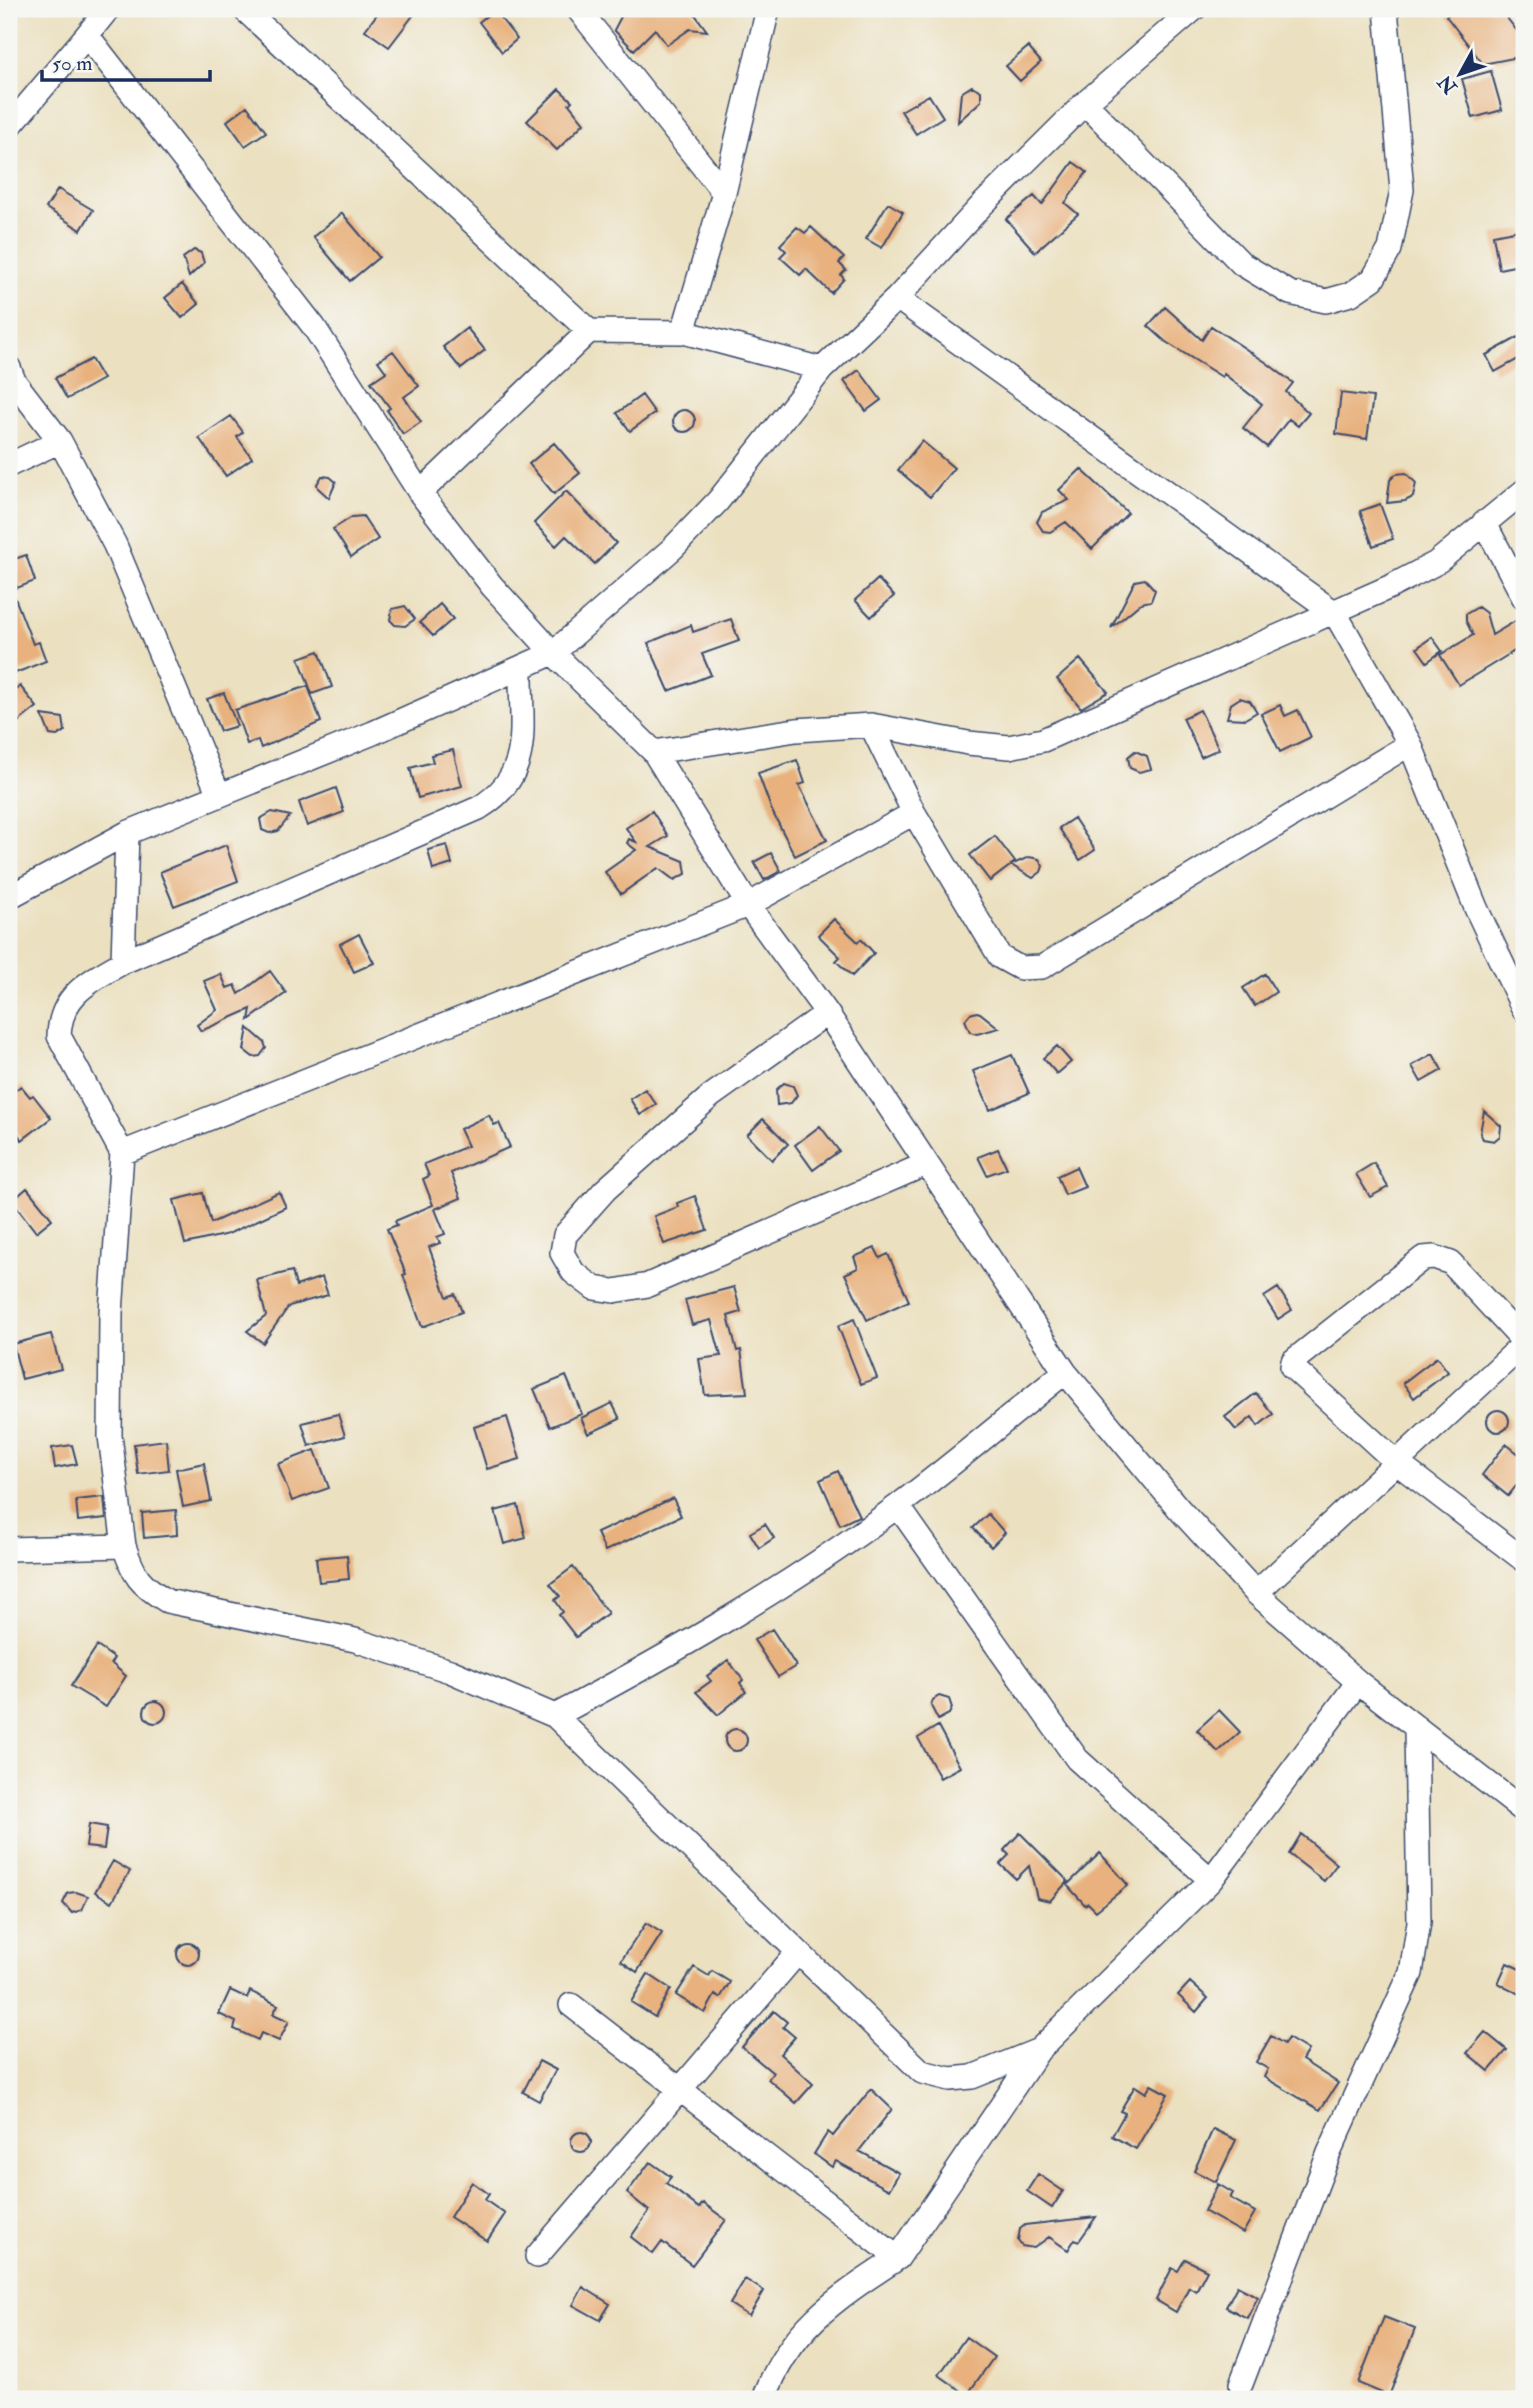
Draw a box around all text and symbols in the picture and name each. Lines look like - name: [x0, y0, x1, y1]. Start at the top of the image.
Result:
- scale bar: [42, 38, 210, 82]
- north arrow: [1424, 38, 1494, 108]
- text: 50 m: [52, 50, 93, 77]
- text: N: [1432, 69, 1463, 99]

